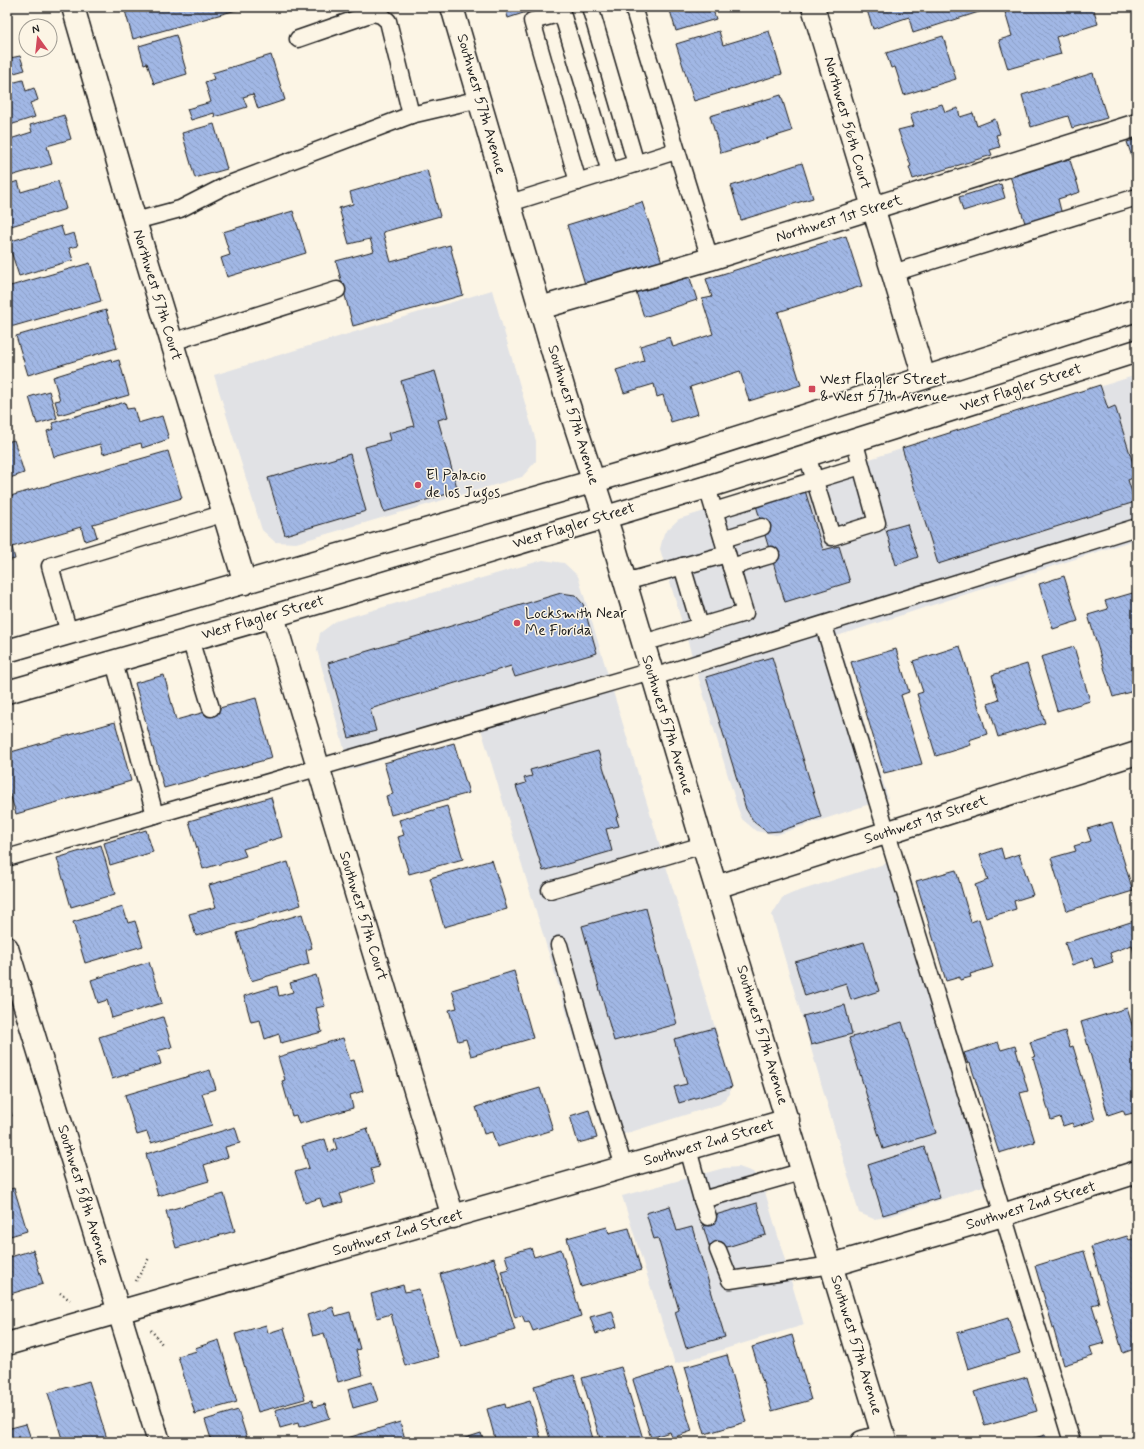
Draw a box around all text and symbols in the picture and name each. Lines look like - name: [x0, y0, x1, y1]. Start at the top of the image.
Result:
- north arrow: [18, 18, 58, 58]
- text: N: [30, 22, 41, 37]
- street label: Southwest 57th Avenue: [451, 32, 511, 176]
- street label: Northwest 56th Court: [819, 54, 875, 192]
- street label: Northwest 1st Street: [773, 190, 905, 248]
- street label: Northwest 57th Court: [128, 227, 186, 363]
- street label: Southwest 57th Avenue: [542, 343, 604, 487]
- street label: West Flagler Street: [958, 359, 1085, 418]
- place label: West Flagler Street & West 57th Avenue: [820, 370, 948, 407]
- marker: West Flagler Street & West 57th Avenue: [807, 384, 817, 394]
- place label: El Palacio de los Jugos: [426, 466, 500, 504]
- marker: El Palacio de los Jugos: [413, 480, 423, 490]
- street label: West Flagler Street: [510, 498, 638, 555]
- street label: West Flagler Street: [199, 591, 327, 646]
- place label: Locksmith Near Me Florida: [525, 604, 627, 641]
- marker: Locksmith Near Me Florida: [512, 618, 522, 628]
- street label: Southwest 57th Avenue: [636, 653, 698, 797]
- street label: Southwest 1st Street: [862, 791, 991, 849]
- street label: Southwest 57th Court: [334, 849, 392, 983]
- street label: Southwest 57th Avenue: [731, 963, 793, 1107]
- street label: Southwest 2nd Street: [641, 1115, 777, 1171]
- street label: Southwest 58th Avenue: [52, 1122, 114, 1268]
- street label: Southwest 2nd Street: [964, 1177, 1098, 1235]
- street label: Southwest 2nd Street: [330, 1205, 466, 1261]
- street label: Southwest 57th Avenue: [825, 1273, 887, 1417]

